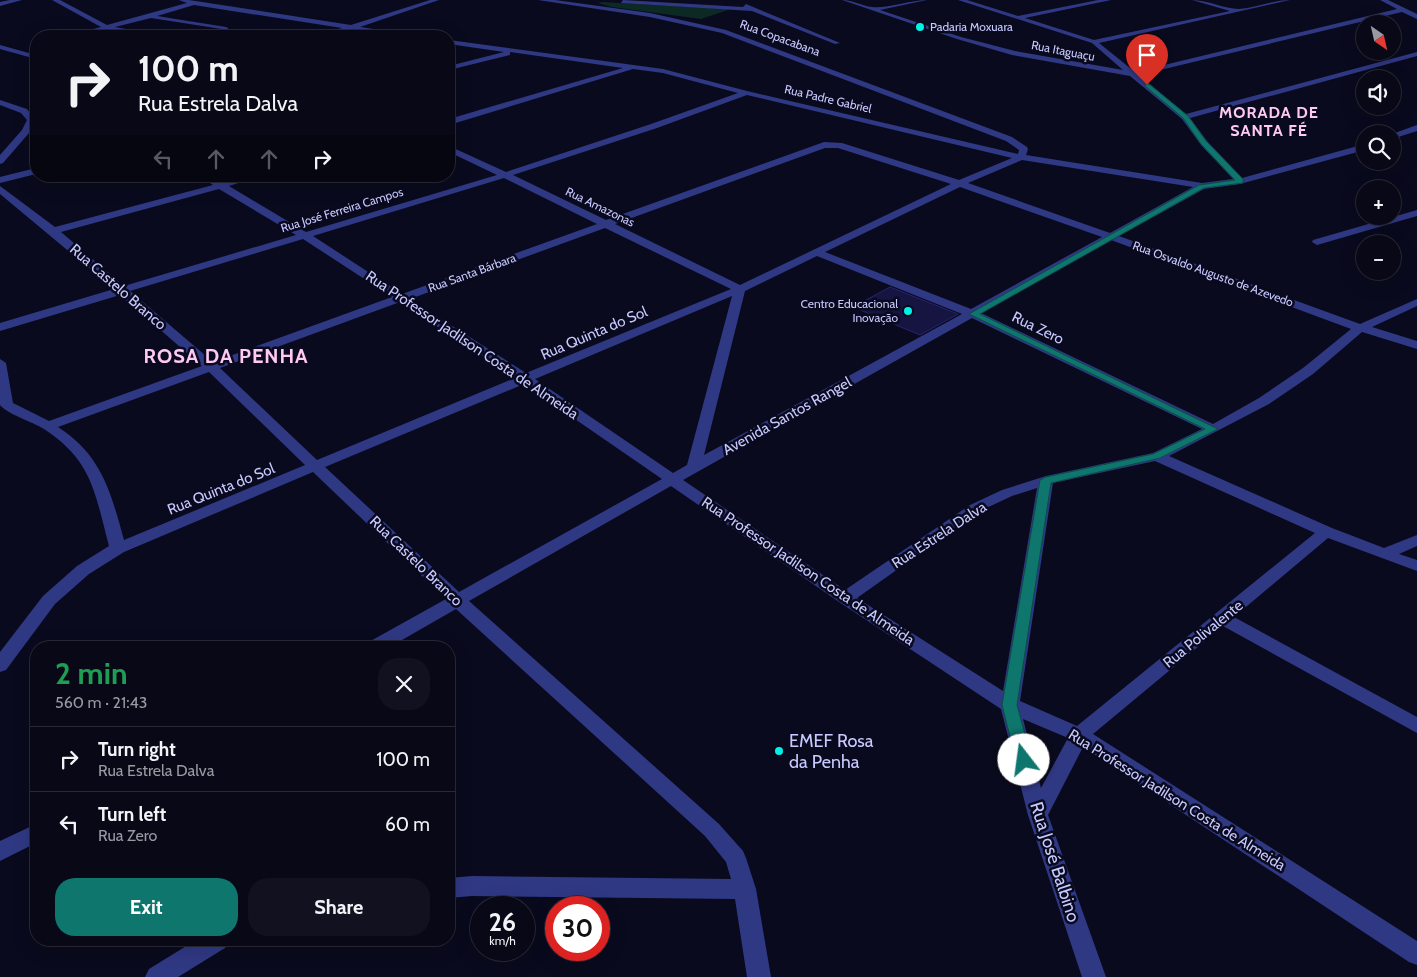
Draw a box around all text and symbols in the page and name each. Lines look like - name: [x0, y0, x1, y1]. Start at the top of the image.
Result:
- north arrow: [1356, 15, 1401, 60]
- map controls: [1356, 15, 1401, 280]
- street label: Rua Copacabana: [738, 16, 823, 59]
- place label: Padaria Moxuara: [930, 19, 1013, 34]
- marker: Padaria Moxuara: [914, 21, 926, 33]
- pin: [1126, 34, 1168, 85]
- street label: Rua Itaguaçu: [1030, 37, 1096, 64]
- icon: arrive: [1133, 41, 1161, 69]
- text: 100 m: [138, 47, 239, 90]
- icon: right: [55, 50, 120, 115]
- button: sound: [1356, 70, 1401, 115]
- street label: Rua Padre Gabriel: [783, 81, 873, 116]
- text: Rua Estrela Dalva: [138, 90, 298, 117]
- district label: MORADA DE SANTA FÉ: [1219, 103, 1319, 140]
- button: search: [1356, 125, 1401, 170]
- icon: left: [149, 145, 177, 173]
- icon: ahead: [202, 145, 230, 173]
- icon: ahead: [255, 145, 283, 173]
- icon: right: [308, 145, 336, 173]
- button: +: [1356, 180, 1401, 225]
- street label: Rua Amazonas: [563, 183, 637, 230]
- street label: Rua José Ferreira Campos: [279, 184, 405, 235]
- button: −: [1356, 235, 1401, 280]
- street label: Rua Osvaldo Augusto de Azevedo: [1131, 237, 1296, 310]
- street label: Rua Castelo Branco: [66, 240, 170, 334]
- street label: Rua Santa Bárbara: [426, 250, 518, 295]
- street label: Rua Professor Jadilson Costa de Almeida: [362, 267, 582, 424]
- place label: Centro Educacional Inovação: [801, 296, 898, 325]
- street label: Rua Quinta do Sol: [538, 302, 651, 364]
- marker: Centro Educacional Inovação: [902, 305, 914, 317]
- street label: Rua Zero: [1009, 308, 1067, 348]
- district label: ROSA DA PENHA: [144, 344, 309, 368]
- street label: Avenida Santos Rangel: [719, 373, 855, 459]
- street label: Rua Quinta do Sol: [165, 459, 278, 519]
- street label: Rua Professor Jadilson Costa de Almeida: [698, 493, 918, 650]
- street label: Rua Estrela Dalva: [888, 497, 990, 572]
- street label: Rua Castelo Branco: [366, 512, 466, 610]
- street label: Rua Polivalente: [1160, 596, 1247, 672]
- text: 2 min: [55, 655, 127, 692]
- button: close: [378, 658, 430, 710]
- text: 560 m · 21:43: [55, 693, 147, 712]
- street label: Rua Professor Jadilson Costa de Almeida: [1065, 725, 1290, 875]
- place label: EMEF Rosa da Penha: [789, 730, 874, 773]
- position arrow: [997, 733, 1049, 785]
- text: Turn right: [98, 738, 176, 761]
- icon: right: [55, 745, 83, 773]
- marker: EMEF Rosa da Penha: [773, 745, 785, 757]
- text: 100 m: [376, 748, 430, 771]
- text: Rua Estrela Dalva: [98, 761, 214, 780]
- street label: Rua José Balbino: [1025, 799, 1085, 925]
- text: Turn left: [98, 803, 166, 826]
- icon: left: [55, 810, 83, 838]
- text: 60 m: [385, 813, 430, 836]
- text: Rua Zero: [98, 826, 157, 845]
- button: Exit: [55, 878, 238, 936]
- button: Share: [248, 878, 430, 936]
- speed limit sign: 30: [545, 896, 610, 961]
- text: 26: [489, 907, 516, 937]
- text: km/h: [489, 933, 516, 948]

